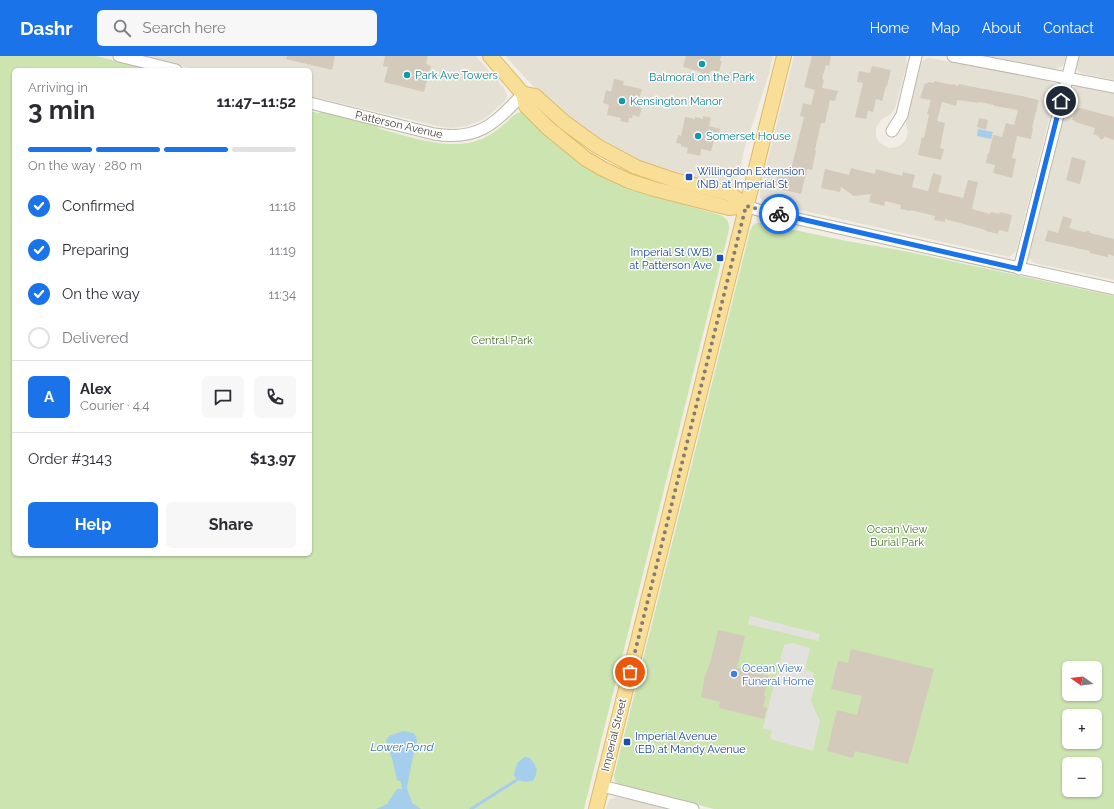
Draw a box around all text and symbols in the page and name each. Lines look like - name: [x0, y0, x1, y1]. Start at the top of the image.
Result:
- search box: [97, 10, 377, 46]
- text: Dashr: [20, 17, 73, 39]
- icon: search: [111, 17, 133, 39]
- text: Search here: [143, 19, 226, 37]
- text: Home: [870, 20, 909, 36]
- text: Map: [931, 20, 960, 36]
- text: About: [982, 20, 1021, 36]
- text: Contact: [1043, 20, 1094, 36]
- marker: Balmoral on the Park: [697, 59, 707, 69]
- place label: Park Ave Towers: [415, 69, 498, 82]
- marker: Park Ave Towers: [402, 70, 412, 80]
- place label: Balmoral on the Park: [649, 71, 755, 84]
- text: Arriving in: [28, 80, 88, 95]
- pin: [1044, 84, 1078, 118]
- icon: home: [1050, 90, 1072, 112]
- text: 11:47–11:52: [216, 93, 296, 111]
- text: 3 min: [28, 95, 95, 125]
- place label: Kensington Manor: [630, 95, 722, 108]
- marker: Kensington Manor: [617, 96, 627, 106]
- street label: Patterson Avenue: [354, 109, 445, 142]
- place label: Somerset House: [706, 130, 791, 143]
- marker: Somerset House: [693, 131, 703, 141]
- text: On the way · 280 m: [28, 158, 142, 173]
- place label: Willingdon Extension (NB) at Imperial St: [697, 165, 804, 191]
- marker: Willingdon Extension (NB) at Imperial St: [684, 172, 694, 182]
- courier: [759, 194, 799, 234]
- icon: check: [28, 195, 50, 217]
- text: Confirmed: [62, 197, 135, 215]
- text: 11:18: [269, 199, 296, 214]
- icon: bike: [768, 203, 790, 225]
- icon: check: [28, 239, 50, 261]
- text: Preparing: [62, 241, 129, 259]
- text: 11:19: [269, 243, 296, 258]
- place label: Imperial St (WB) at Patterson Ave: [629, 246, 713, 272]
- marker: Imperial St (WB) at Patterson Ave: [715, 253, 725, 263]
- icon: check: [28, 283, 50, 305]
- text: On the way: [62, 285, 140, 303]
- text: 11:34: [268, 287, 296, 302]
- text: Delivered: [62, 329, 129, 347]
- park label: Central Park: [471, 334, 533, 347]
- button: chat: [202, 376, 244, 418]
- button: phone: [254, 376, 296, 418]
- text: Alex: [80, 380, 111, 398]
- text: A: [44, 388, 54, 406]
- text: Courier · 4.4: [80, 398, 149, 413]
- text: Order #3143: [28, 450, 112, 468]
- text: $13.97: [250, 450, 296, 468]
- button: Help: [28, 502, 158, 548]
- button: Share: [166, 502, 296, 548]
- park label: Ocean View Burial Park: [867, 523, 927, 549]
- pin: [613, 655, 647, 689]
- icon: bag: [619, 661, 641, 683]
- north arrow: [1062, 661, 1102, 701]
- map controls: [1062, 661, 1102, 797]
- place label: Ocean View Funeral Home: [742, 662, 815, 688]
- marker: Ocean View Funeral Home: [729, 669, 739, 679]
- street label: Imperial Street: [599, 697, 629, 773]
- button: +: [1062, 709, 1102, 749]
- place label: Imperial Avenue (EB) at Mandy Avenue: [635, 730, 746, 756]
- marker: Imperial Avenue (EB) at Mandy Avenue: [622, 737, 632, 747]
- water label: Lower Pond: [370, 740, 434, 754]
- button: −: [1062, 757, 1102, 797]

